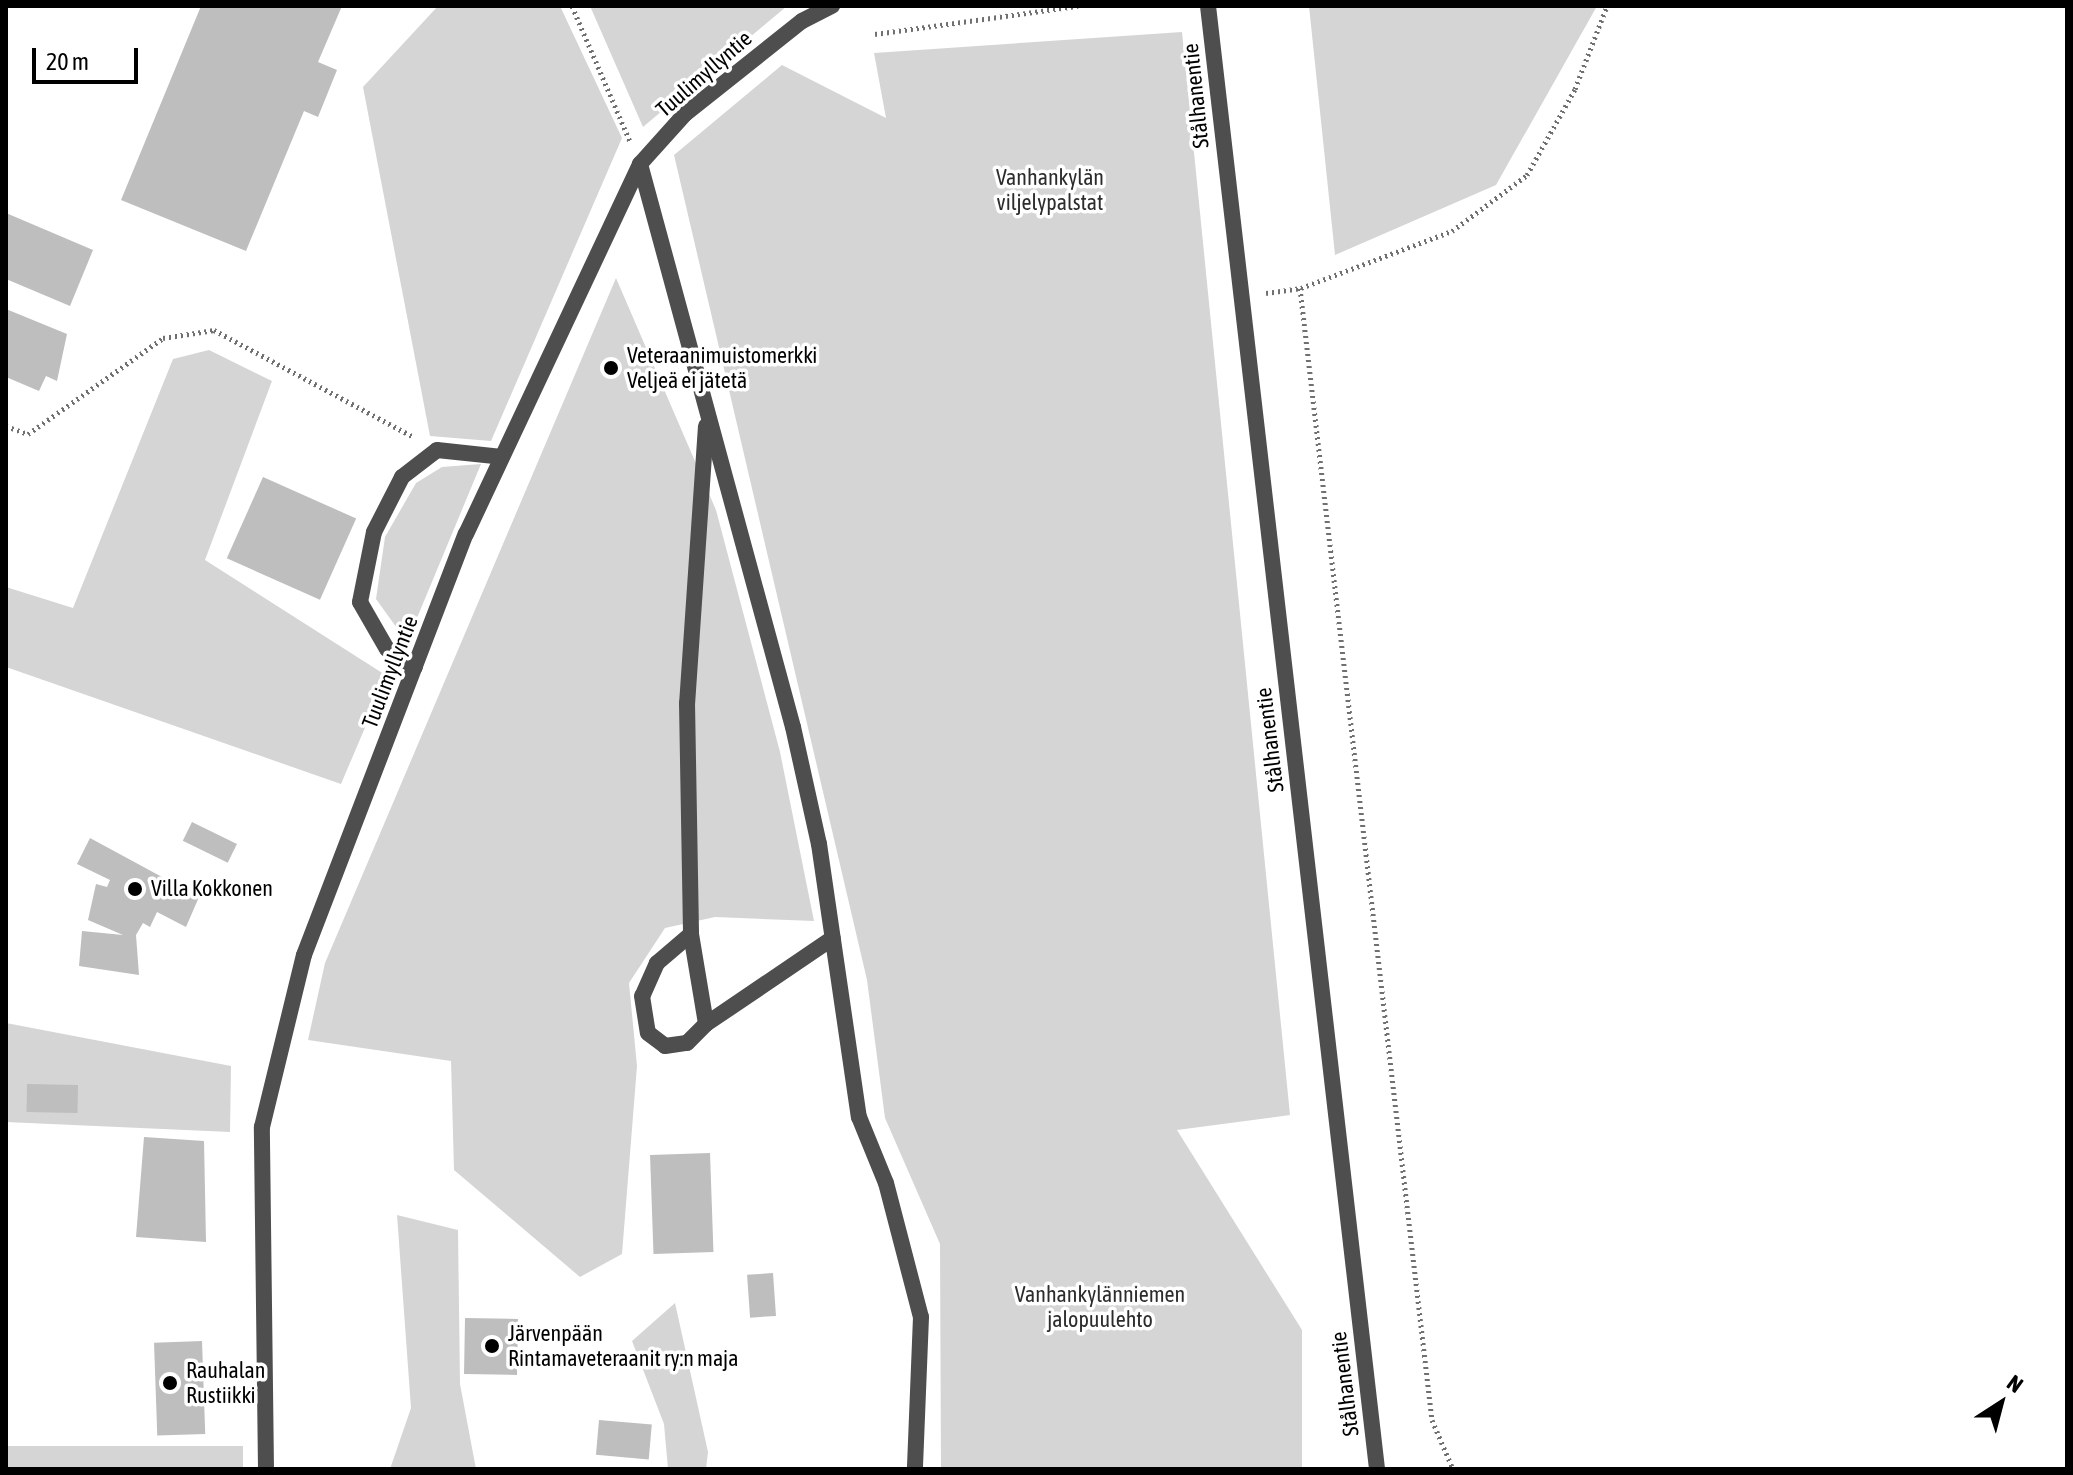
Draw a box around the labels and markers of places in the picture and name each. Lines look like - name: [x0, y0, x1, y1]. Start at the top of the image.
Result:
- place label: Veteraanimuistomerkki Veljeä ei jätetä: [627, 342, 817, 394]
- marker: Veteraanimuistomerkki Veljeä ei jätetä: [602, 359, 620, 377]
- place label: Villa Kokkonen: [151, 876, 273, 902]
- marker: Villa Kokkonen: [126, 880, 144, 898]
- place label: Järvenpään Rintamaveteraanit ry:n maja: [508, 1320, 738, 1372]
- marker: Järvenpään Rintamaveteraanit ry:n maja: [483, 1337, 501, 1355]
- place label: Rauhalan Rustiikki: [186, 1357, 265, 1408]
- marker: Rauhalan Rustiikki: [161, 1374, 179, 1392]

